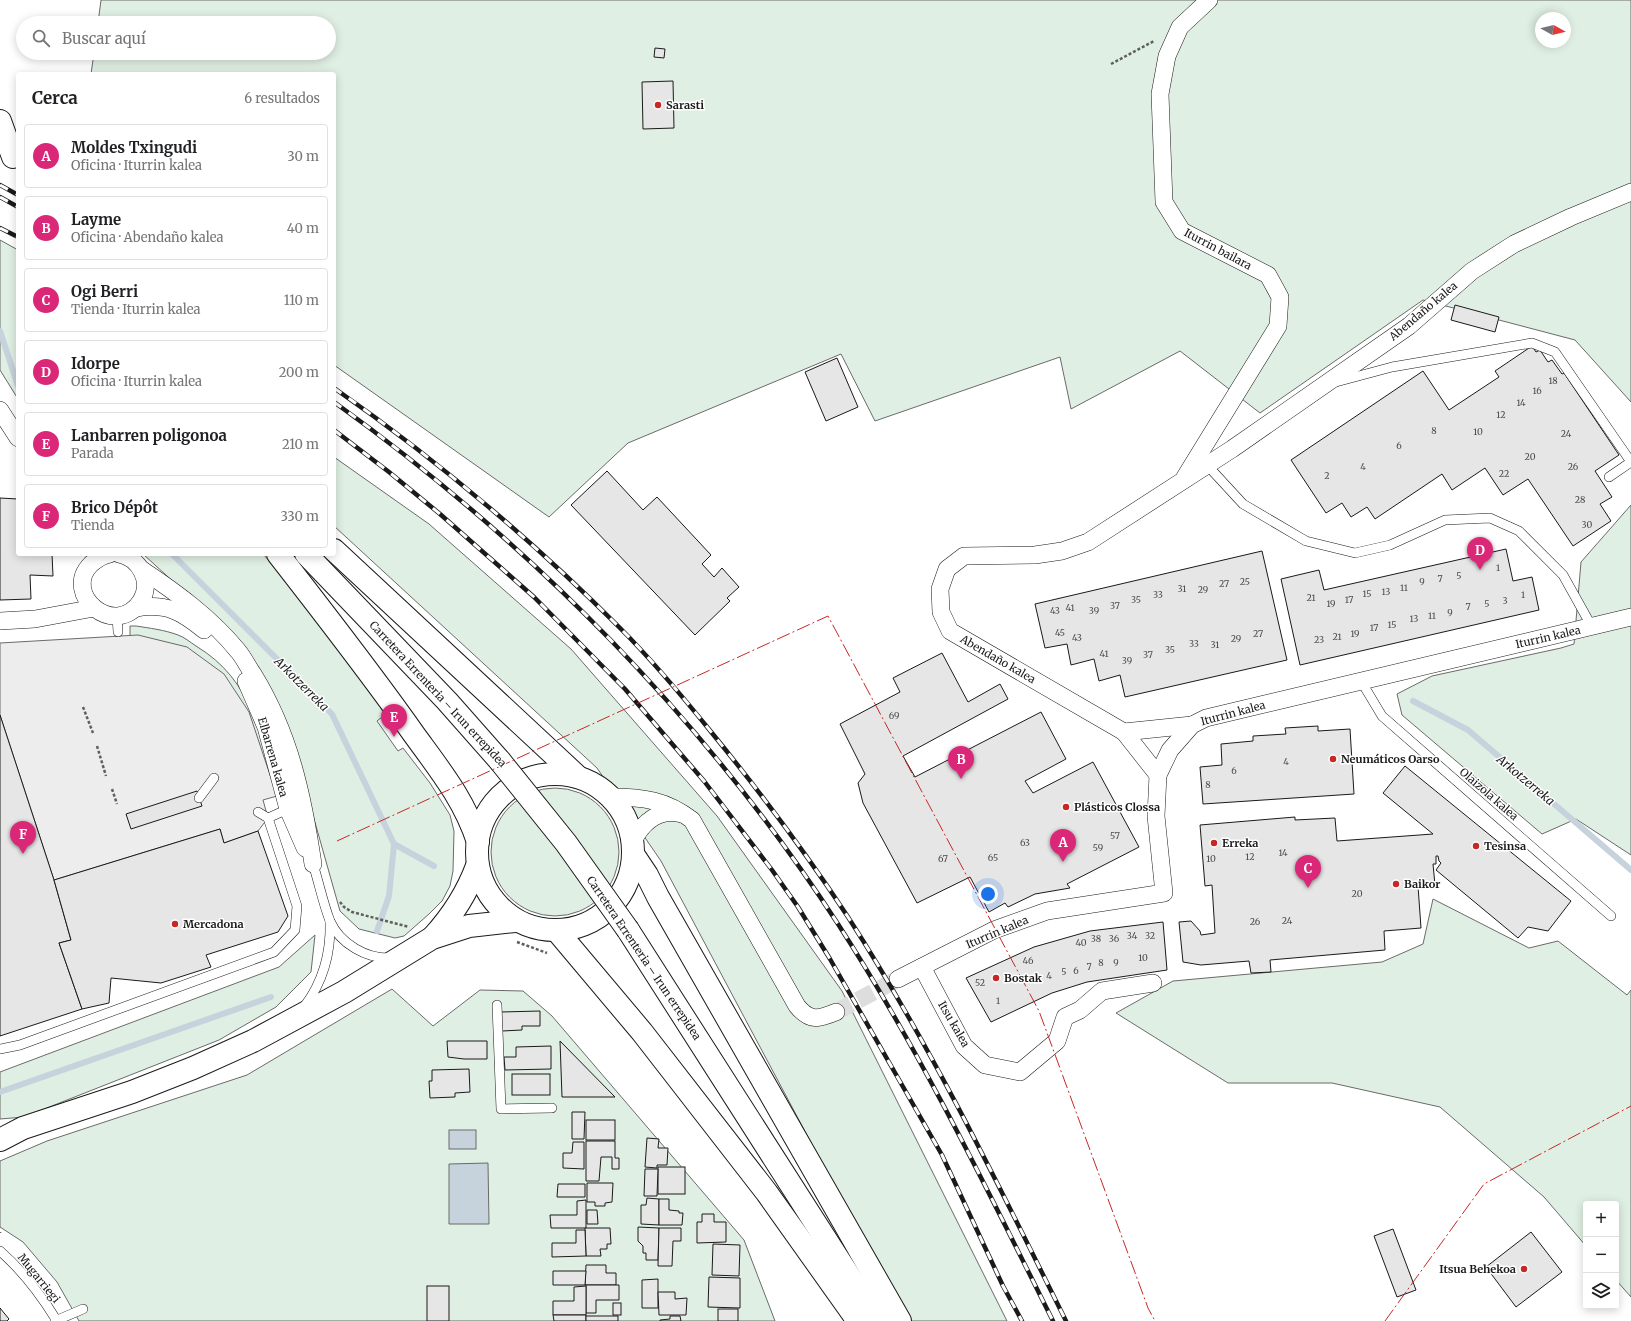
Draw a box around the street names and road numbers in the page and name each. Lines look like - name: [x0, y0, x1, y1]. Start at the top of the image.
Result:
- street label: Iturrin bailara: [1182, 225, 1254, 273]
- street label: Abendaño kalea: [1385, 278, 1460, 344]
- street label: Carretera Errenteria – Irun errepidea: [367, 618, 509, 770]
- street label: Iturrin kalea: [1514, 623, 1582, 651]
- street label: Abendaño kalea: [957, 631, 1038, 686]
- street label: Iturrin kalea: [1199, 698, 1267, 728]
- street label: Elbarrena kalea: [255, 716, 291, 799]
- street label: Olaizola kalea: [1457, 765, 1521, 823]
- street label: Carretera Errenteria – Irun errepidea: [584, 873, 704, 1043]
- street label: Iturrin kalea: [964, 913, 1030, 951]
- street label: Itsu kalea: [935, 998, 973, 1050]
- street label: Mugarriegi: [15, 1250, 63, 1306]

